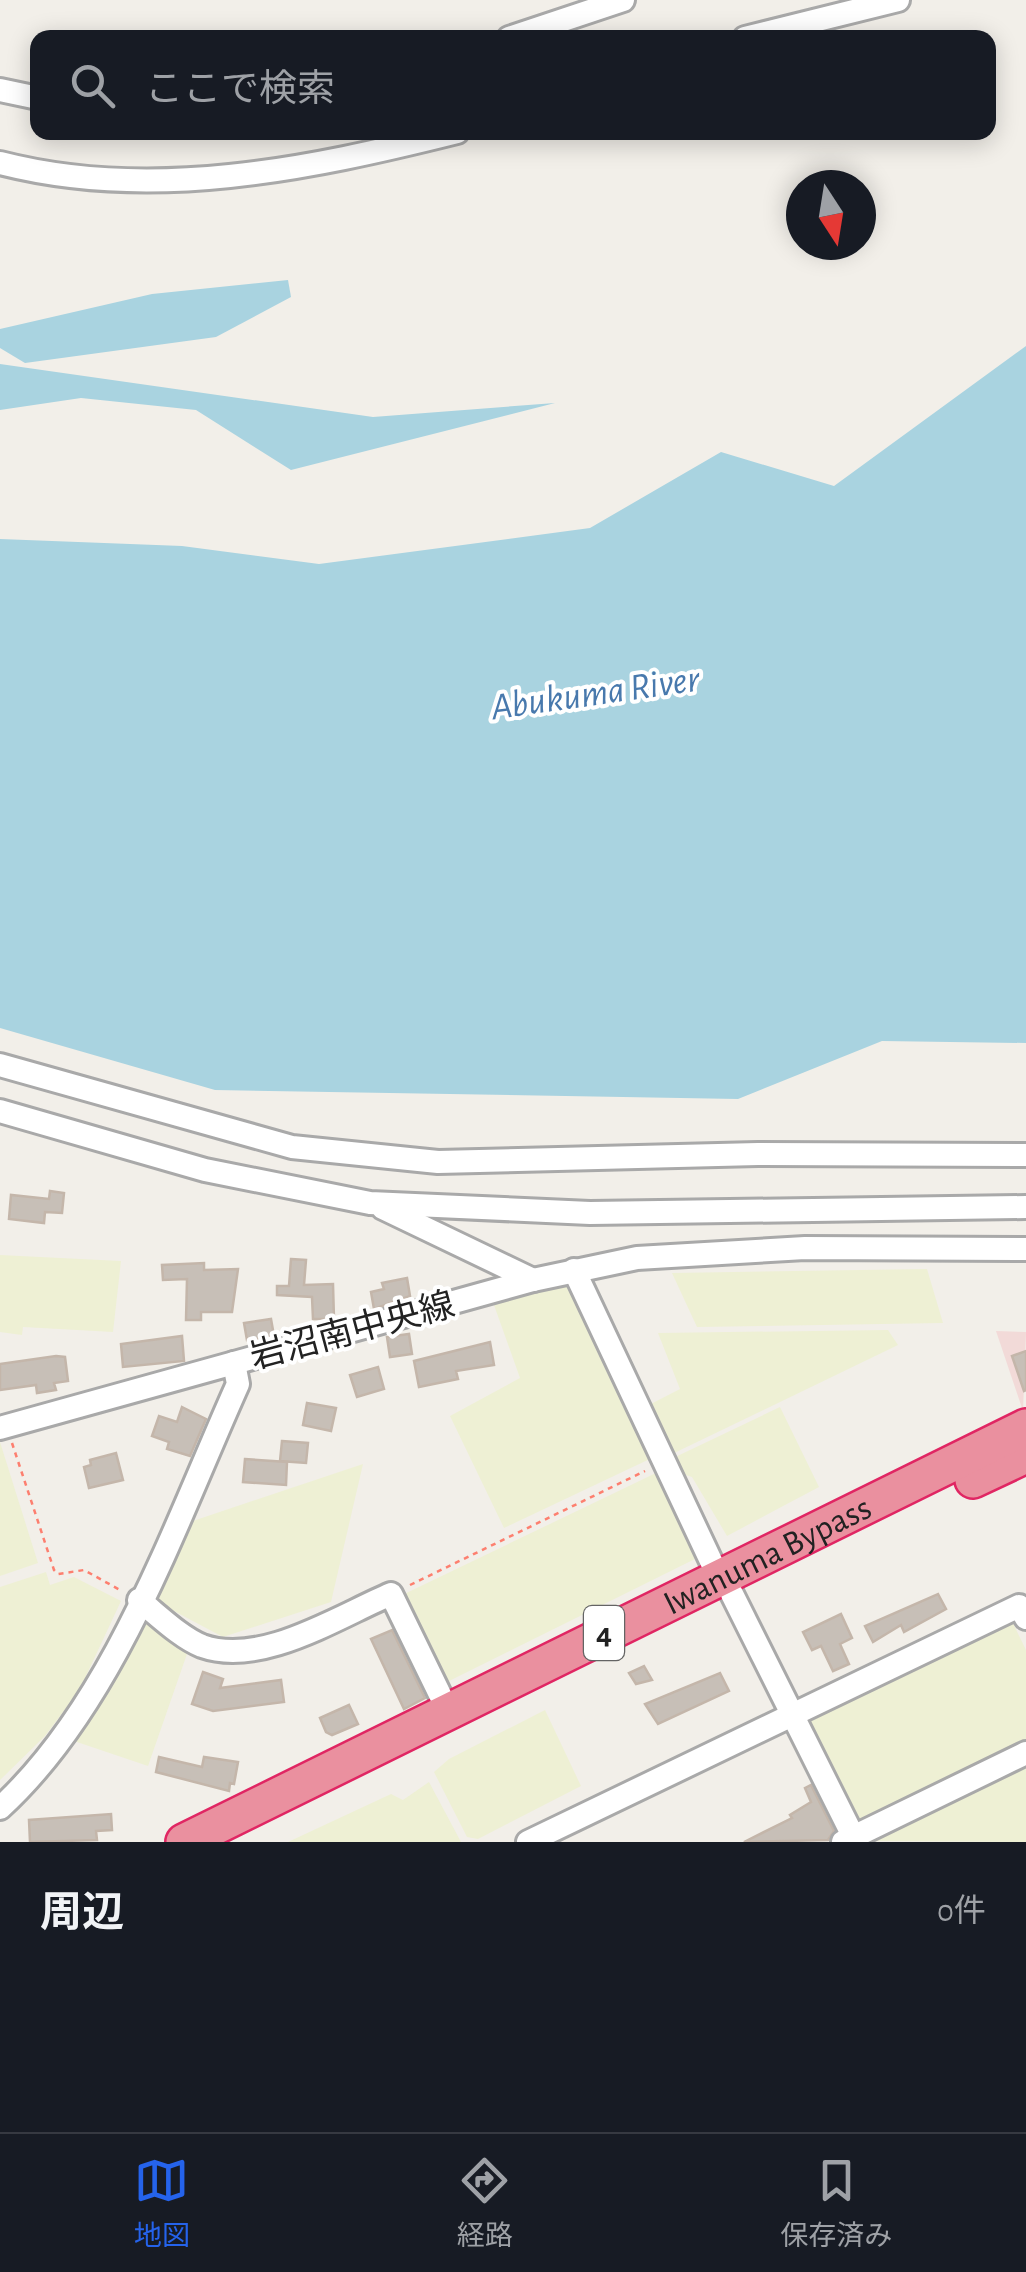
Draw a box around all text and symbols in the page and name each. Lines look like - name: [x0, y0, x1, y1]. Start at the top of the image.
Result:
- search box: [30, 30, 996, 140]
- icon: search: [65, 58, 120, 113]
- text: ここで検索: [145, 71, 335, 109]
- north arrow: [786, 170, 876, 260]
- water label: Abukuma River: [488, 660, 703, 728]
- street label: 岩沼南中央線: [246, 1285, 458, 1376]
- street label: Iwanuma Bypass: [658, 1490, 877, 1622]
- road number: 4: [584, 1606, 624, 1660]
- text: 周辺: [40, 1892, 124, 1934]
- text: 0件: [937, 1895, 986, 1927]
- tab: 地図: [134, 2153, 190, 2254]
- tab: 経路: [457, 2153, 513, 2254]
- tab: 保存済み: [780, 2153, 892, 2254]

